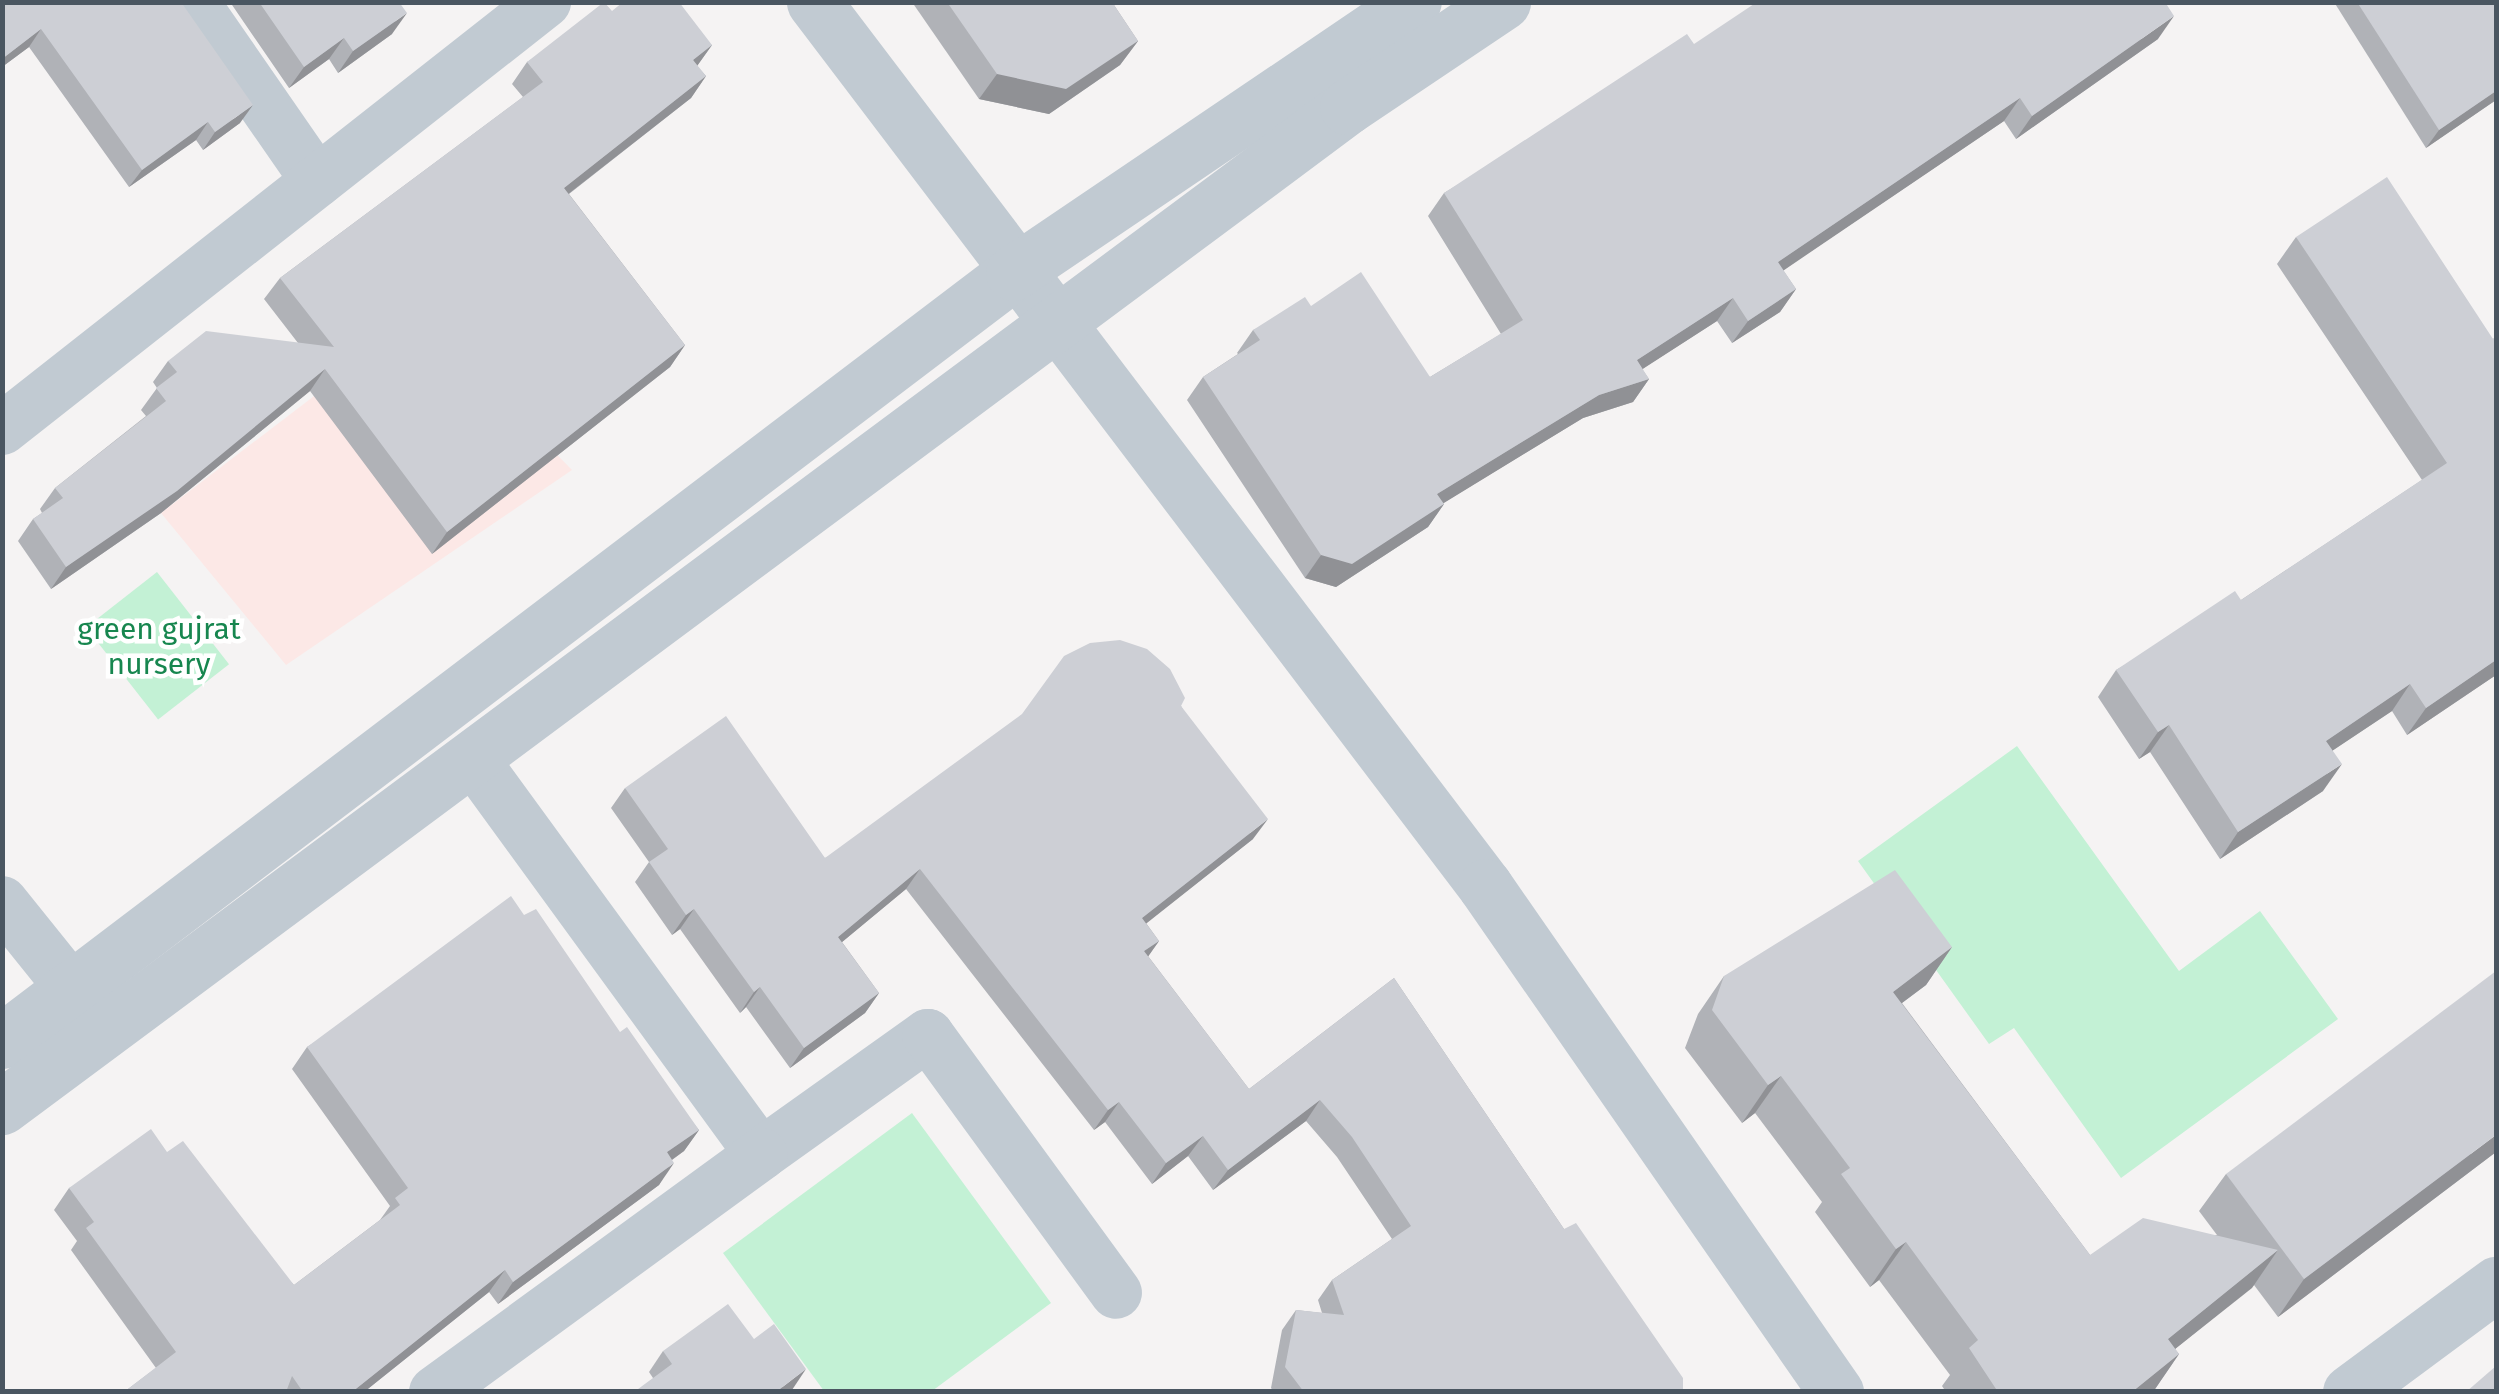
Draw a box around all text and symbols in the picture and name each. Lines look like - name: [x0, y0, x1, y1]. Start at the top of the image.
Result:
- park label: green gujrat nursery: [77, 611, 241, 682]

